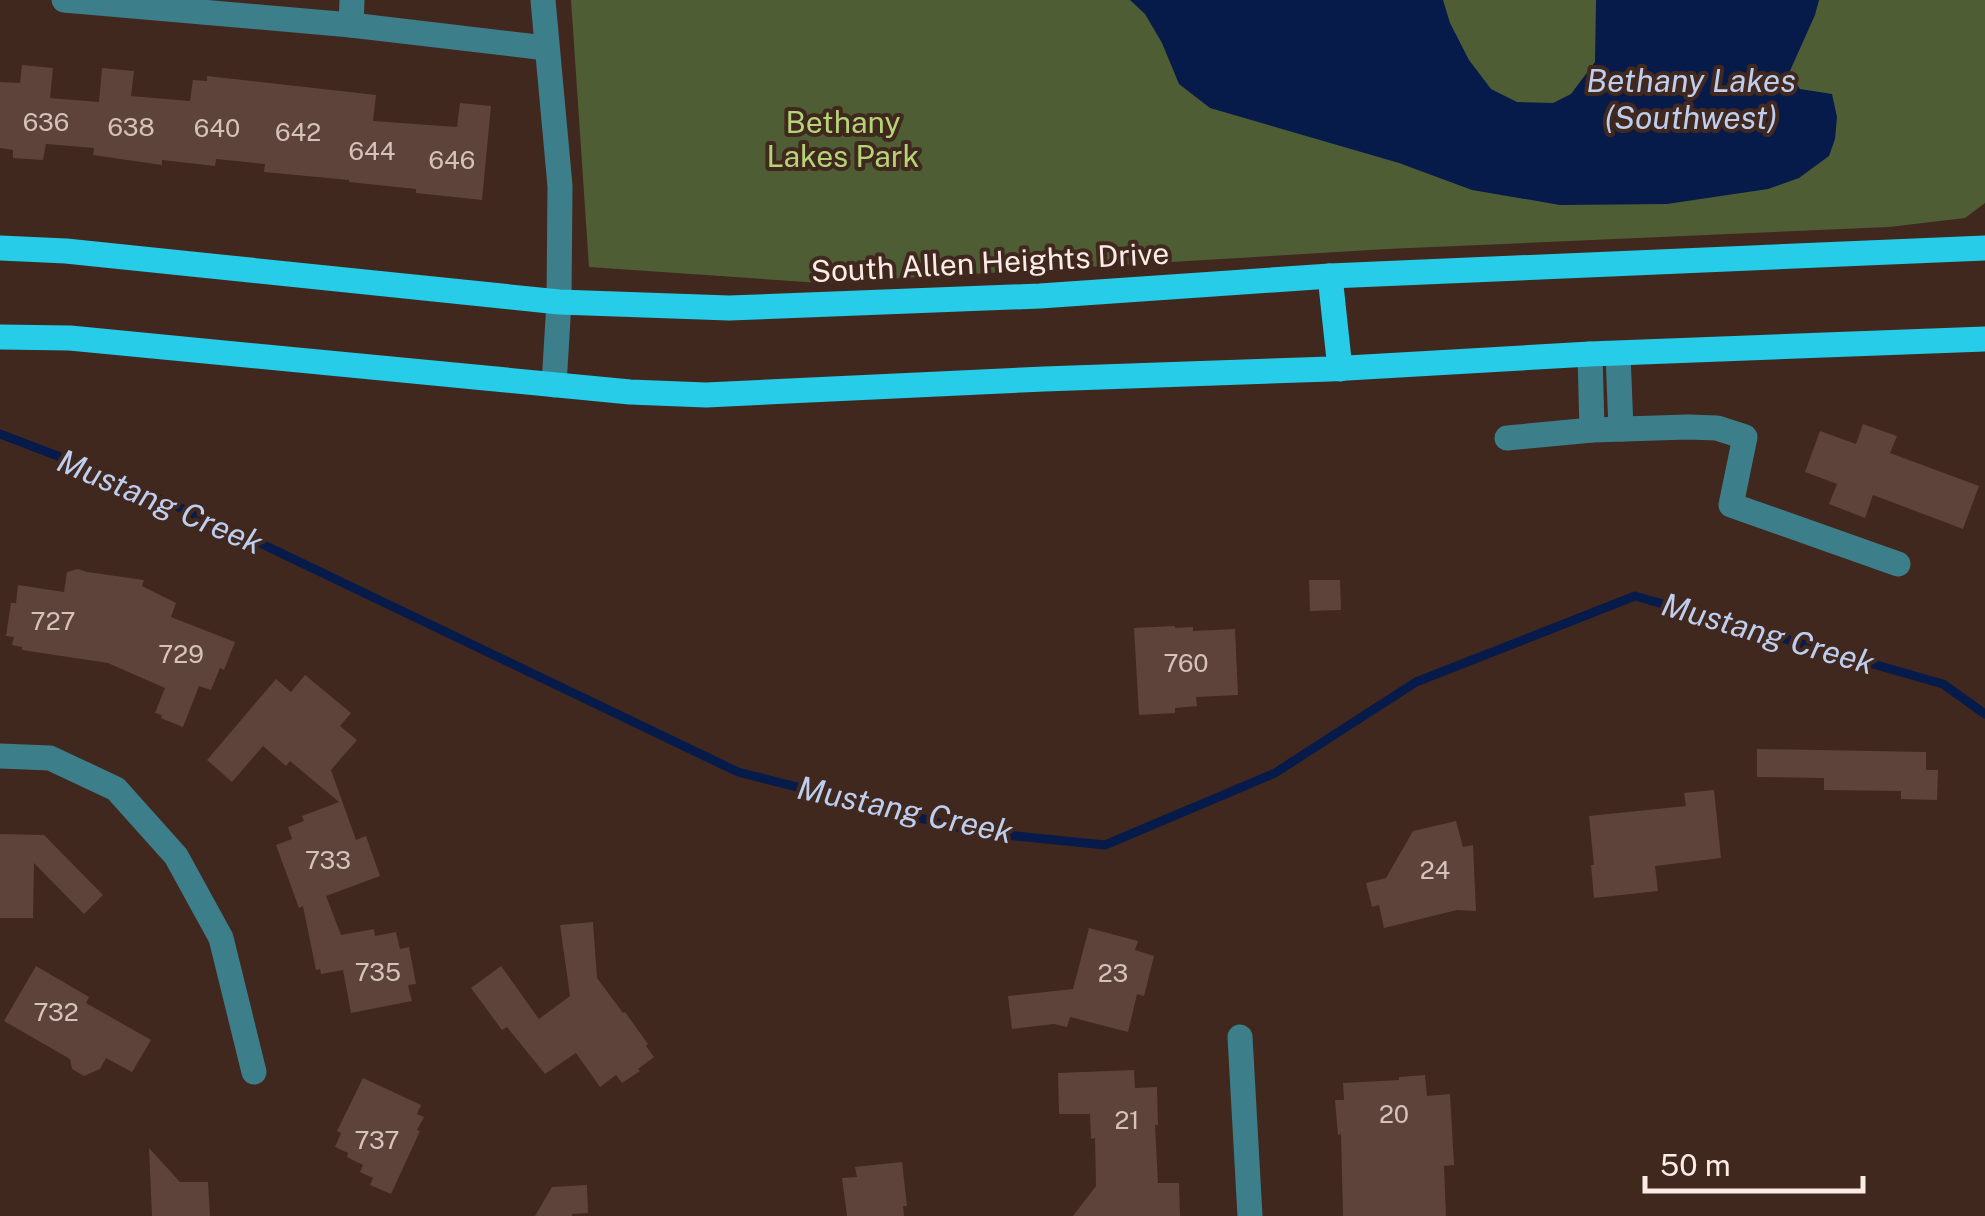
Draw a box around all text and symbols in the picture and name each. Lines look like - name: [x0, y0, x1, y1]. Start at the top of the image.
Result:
- water label: Bethany Lakes (Southwest): [1586, 62, 1796, 136]
- park label: Bethany Lakes Park: [767, 104, 919, 174]
- house number: 636: [23, 107, 69, 137]
- house number: 638: [107, 112, 155, 142]
- house number: 640: [194, 113, 240, 143]
- house number: 642: [275, 117, 321, 147]
- house number: 644: [349, 136, 395, 166]
- house number: 646: [429, 145, 475, 175]
- street label: South Allen Heights Drive: [810, 235, 1170, 289]
- water label: Mustang Creek: [52, 442, 269, 562]
- water label: Mustang Creek: [1658, 586, 1879, 682]
- house number: 727: [30, 606, 76, 636]
- house number: 729: [158, 639, 204, 669]
- house number: 760: [1163, 648, 1209, 678]
- water label: Mustang Creek: [794, 769, 1017, 851]
- house number: 733: [305, 845, 351, 875]
- house number: 24: [1420, 855, 1450, 885]
- house number: 735: [355, 957, 401, 987]
- house number: 23: [1098, 958, 1128, 988]
- house number: 732: [33, 997, 79, 1027]
- house number: 20: [1379, 1099, 1409, 1129]
- house number: 21: [1114, 1105, 1140, 1135]
- house number: 737: [355, 1125, 399, 1155]
- scale bar: [1645, 1131, 1862, 1193]
- text: 50 m: [1660, 1147, 1731, 1183]

